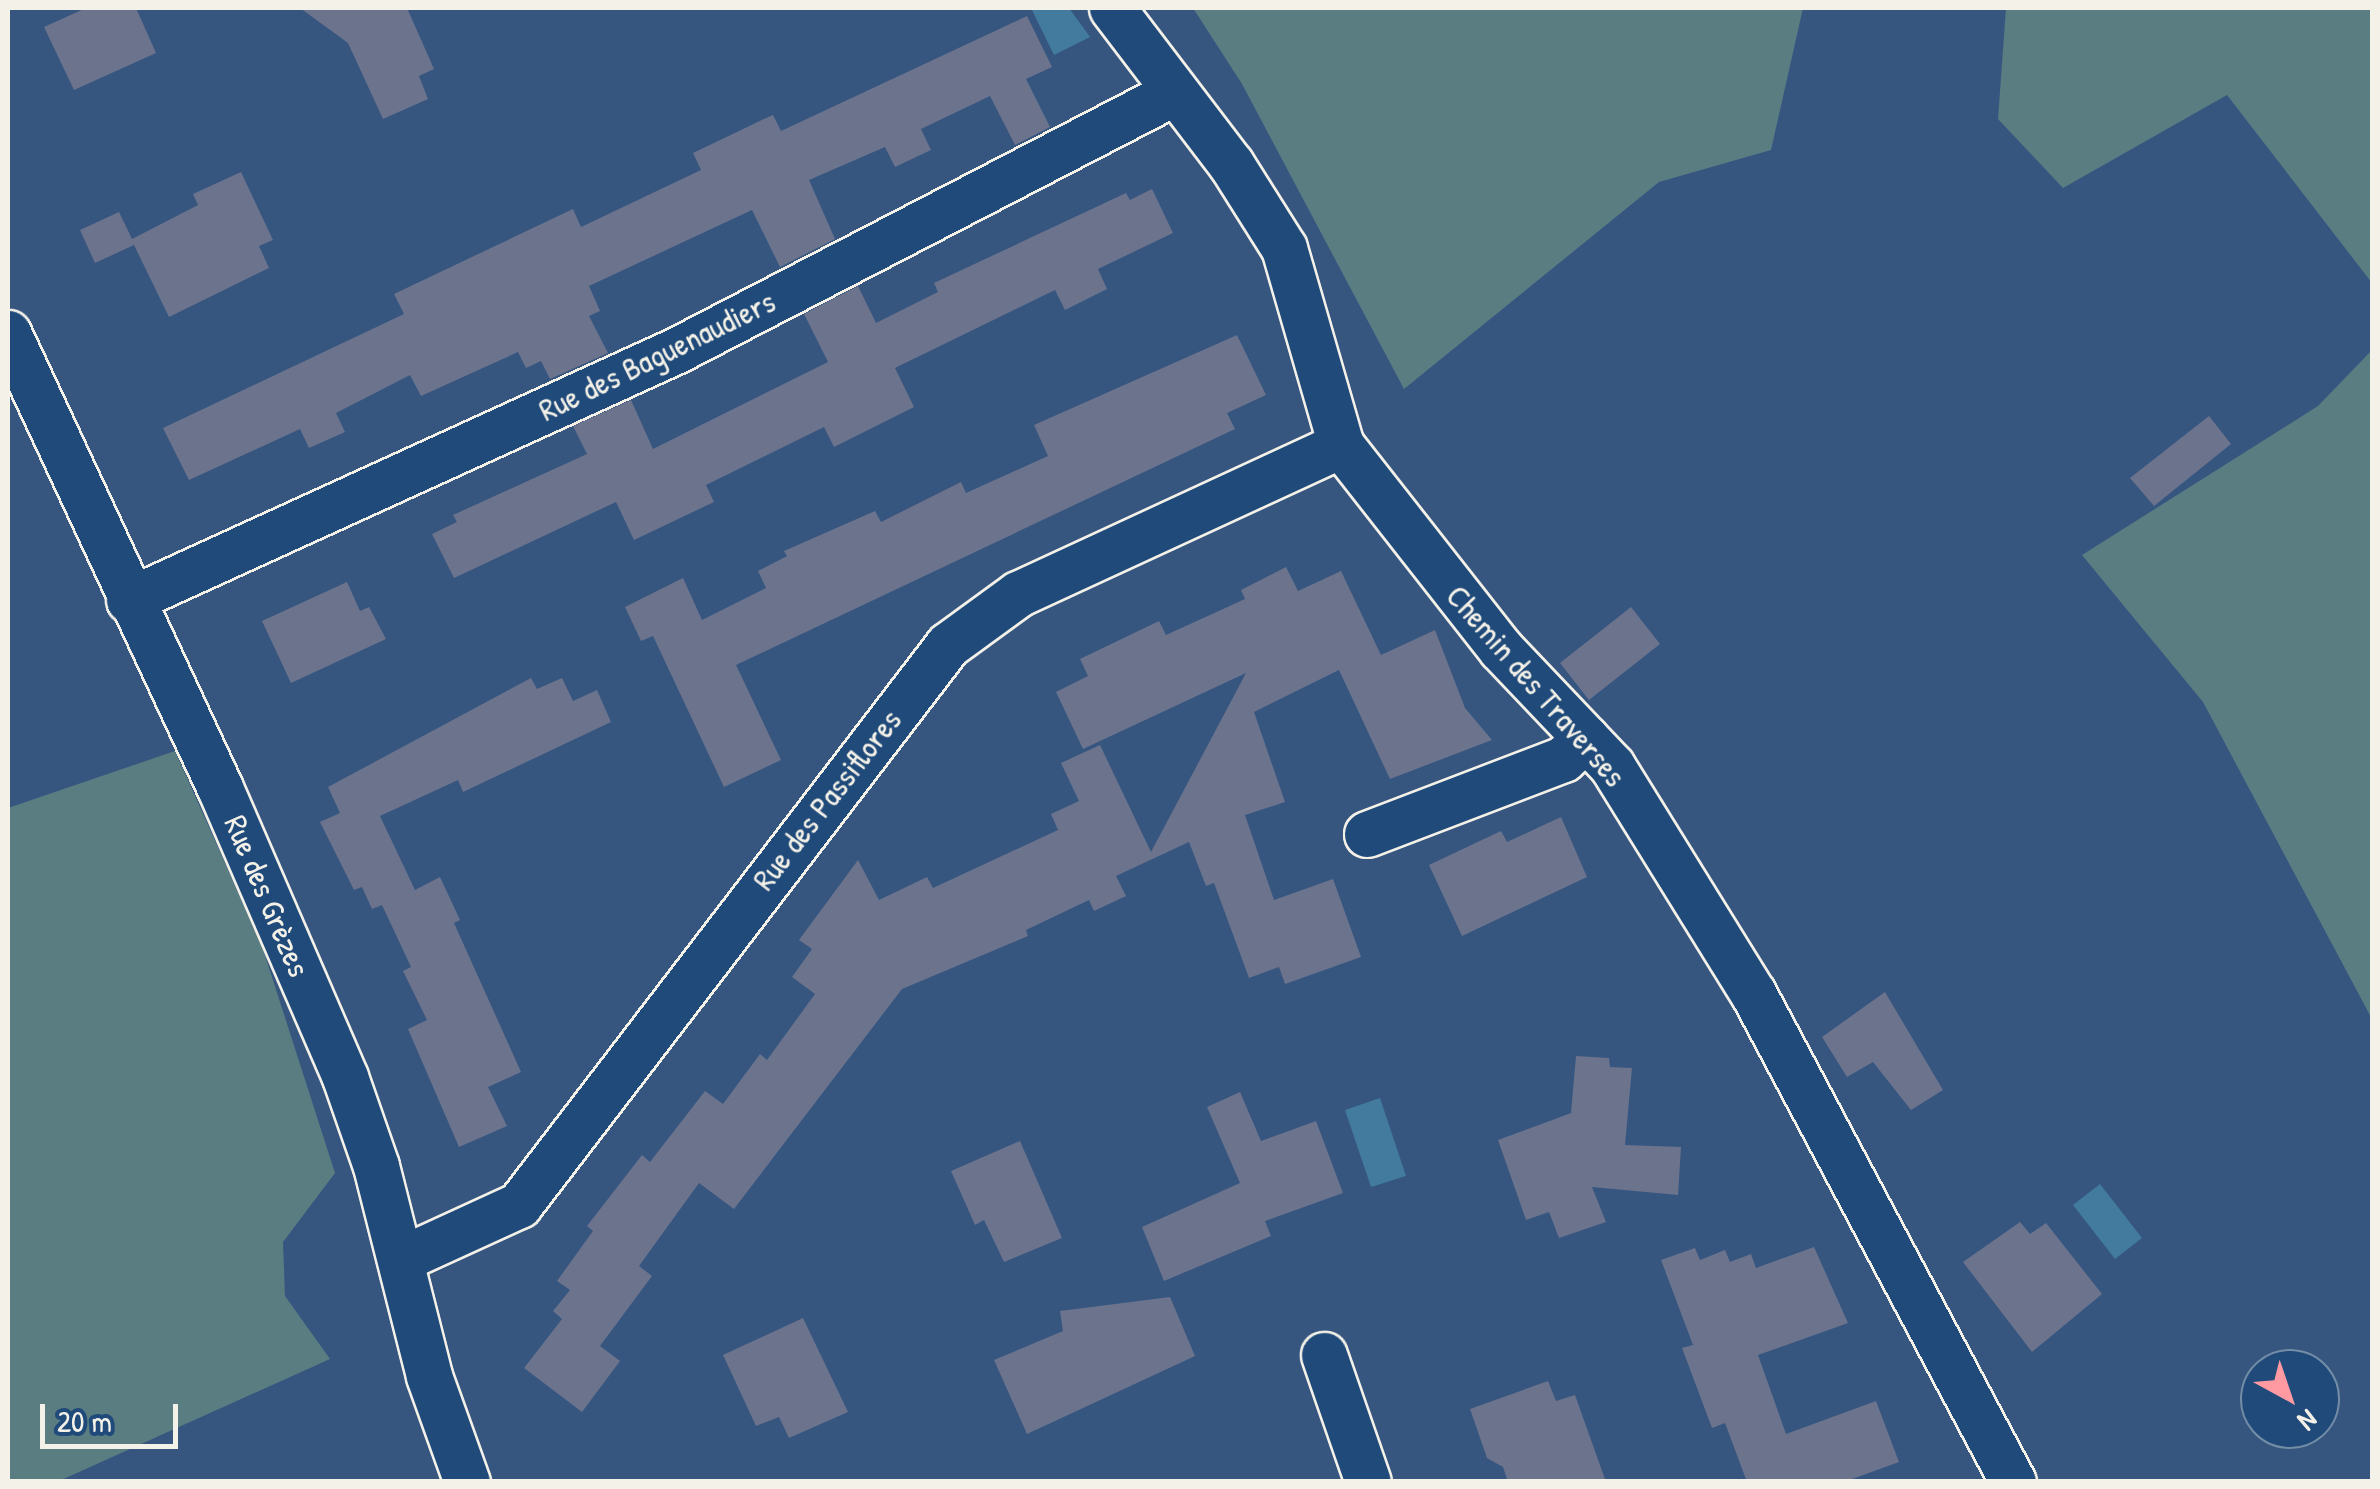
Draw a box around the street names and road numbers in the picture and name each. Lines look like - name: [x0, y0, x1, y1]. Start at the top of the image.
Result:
- street label: Rue des Baguenaudiers: [533, 282, 781, 430]
- street label: Chemin des Traverses: [1438, 577, 1634, 795]
- street label: Rue des Passiflores: [745, 702, 909, 898]
- street label: Rue des Grèzes: [216, 810, 318, 982]

